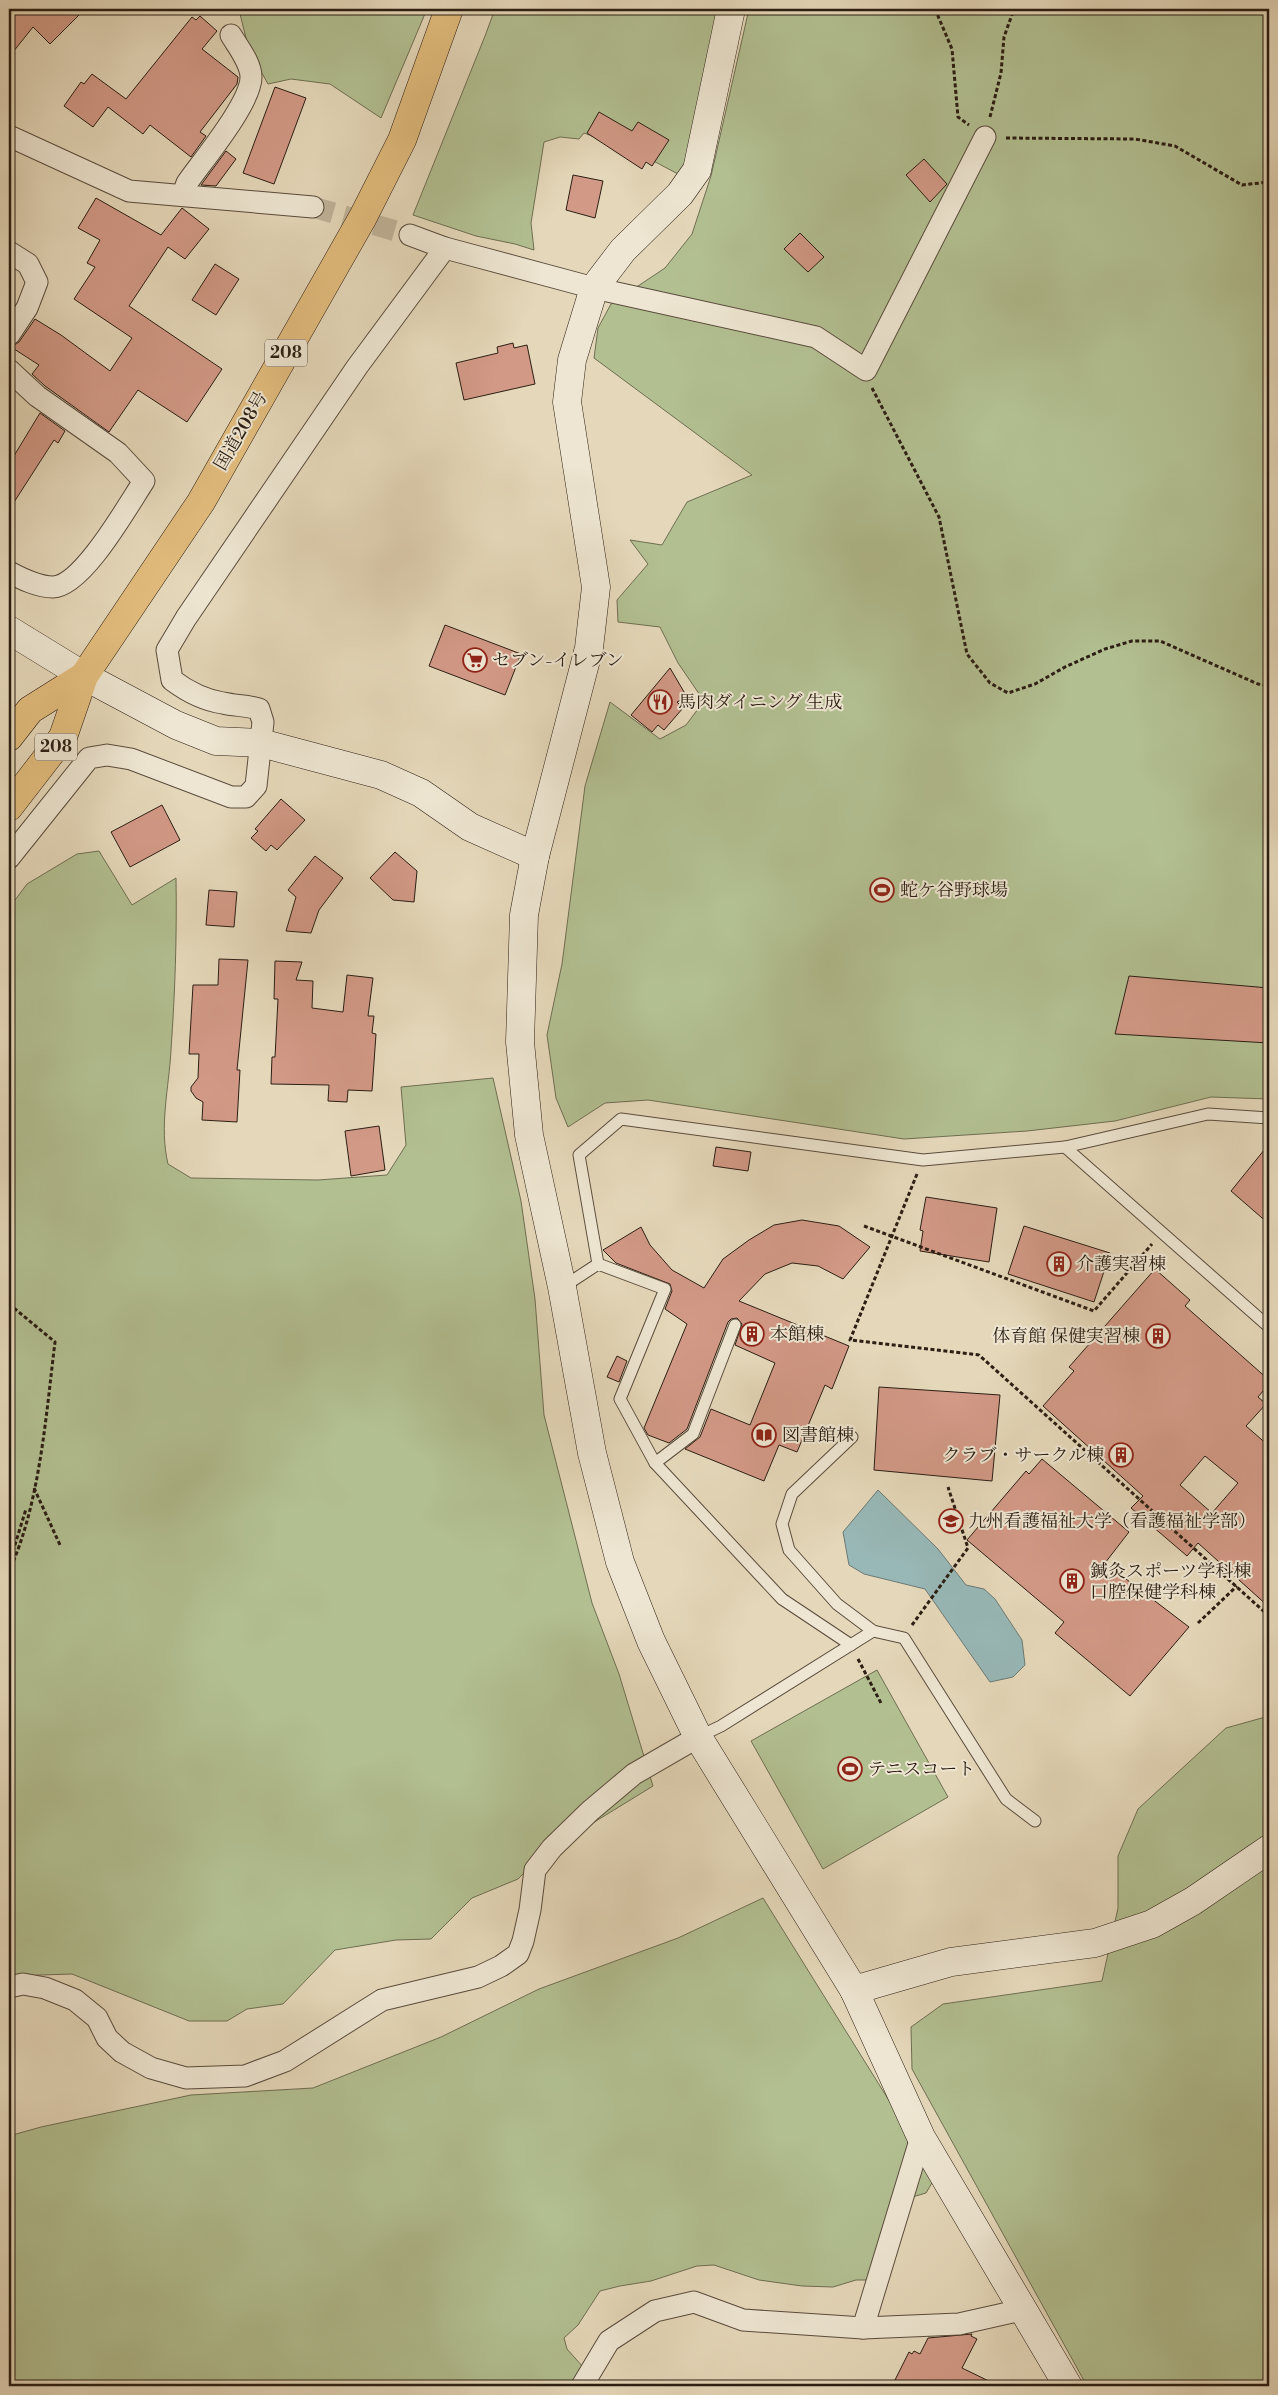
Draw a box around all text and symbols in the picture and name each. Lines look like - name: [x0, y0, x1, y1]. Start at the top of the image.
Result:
- road number: 208: [265, 339, 307, 366]
- street label: 国道208号: [209, 387, 273, 475]
- supermarket icon: セブン-イレブン: [462, 647, 488, 673]
- place label: セブン-イレブン: [492, 649, 624, 672]
- restaurant icon: 馬肉ダイニング 生成: [647, 689, 673, 715]
- place label: 馬肉ダイニング 生成: [678, 691, 842, 714]
- road number: 208: [35, 734, 77, 760]
- sports icon: 蛇ケ谷野球場: [869, 877, 895, 903]
- place label: 蛇ケ谷野球場: [900, 879, 1008, 902]
- building icon: 介護実習棟: [1046, 1251, 1072, 1277]
- place label: 介護実習棟: [1076, 1253, 1166, 1276]
- building icon: 本館棟: [739, 1321, 765, 1347]
- place label: 本館棟: [770, 1323, 824, 1346]
- building icon: 体育館 保健実習棟: [1145, 1323, 1171, 1349]
- place label: 体育館 保健実習棟: [992, 1325, 1140, 1348]
- library icon: 図書館棟: [751, 1422, 777, 1448]
- place label: 図書館棟: [782, 1424, 854, 1447]
- building icon: クラブ・サークル棟: [1108, 1442, 1134, 1468]
- place label: クラブ・サークル棟: [943, 1444, 1104, 1467]
- school or university icon: 九州看護福祉大学（看護福祉学部）: [938, 1508, 964, 1534]
- place label: 九州看護福祉大学（看護福祉学部）: [968, 1510, 1256, 1533]
- place label: 鍼灸スポーツ学科棟 口腔保健学科棟: [1090, 1560, 1251, 1604]
- building icon: 鍼灸スポーツ学科棟 口腔保健学科棟: [1059, 1568, 1085, 1594]
- sports icon: テニスコート: [837, 1756, 863, 1782]
- place label: テニスコート: [868, 1758, 975, 1781]

